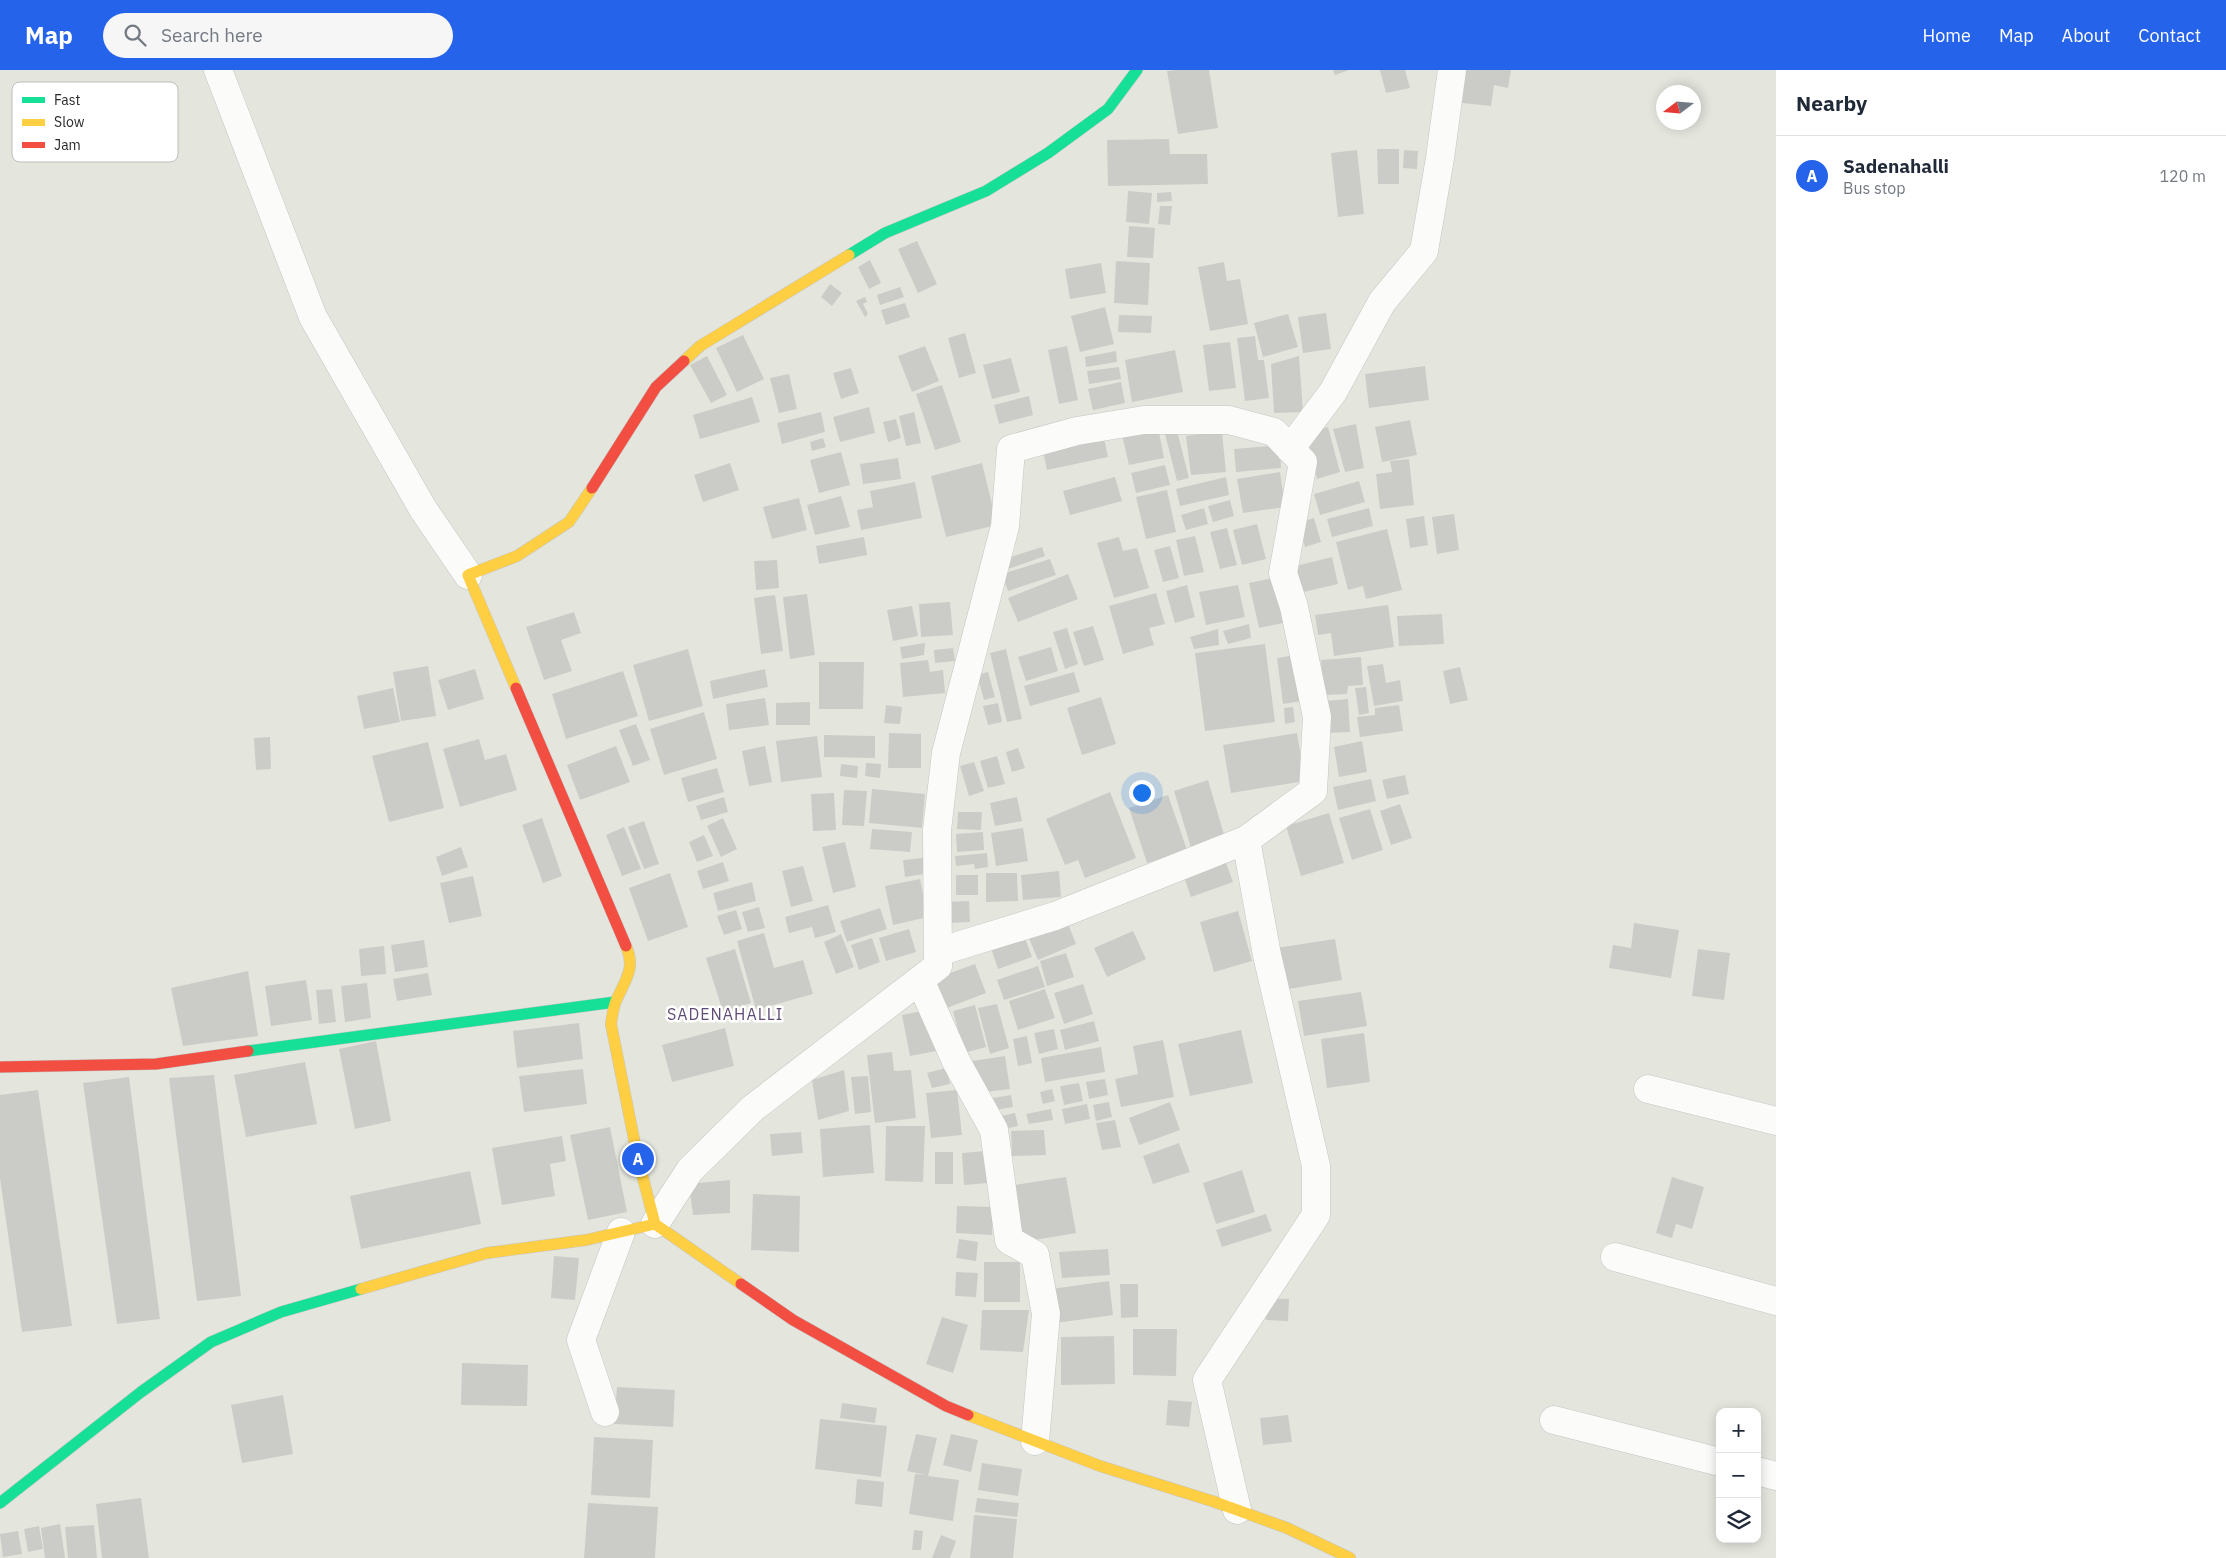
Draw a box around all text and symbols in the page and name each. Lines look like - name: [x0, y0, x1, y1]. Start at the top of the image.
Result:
- search box: [103, 13, 453, 58]
- text: Map: [25, 19, 73, 51]
- icon: search: [121, 21, 149, 49]
- text: Search here: [161, 23, 263, 47]
- text: Home: [1923, 24, 1971, 47]
- text: Map: [1999, 24, 2034, 47]
- text: About: [2062, 24, 2110, 47]
- text: Contact: [2138, 24, 2201, 47]
- legend: [12, 82, 178, 162]
- north arrow: [1656, 85, 1701, 130]
- text: Nearby: [1796, 89, 1867, 117]
- text: Fast: [54, 91, 80, 109]
- text: Slow: [54, 113, 85, 131]
- text: Jam: [54, 136, 81, 154]
- text: Sadenahalli: [1843, 154, 1949, 178]
- text: A: [1807, 166, 1817, 186]
- text: 120 m: [2159, 166, 2206, 186]
- text: Bus stop: [1843, 178, 1906, 198]
- your location: [1129, 780, 1155, 806]
- district label: SADENAHALLI: [667, 1004, 783, 1024]
- pin: A: [622, 1140, 654, 1178]
- map controls: [1716, 1408, 1761, 1543]
- button: +: [1716, 1408, 1761, 1453]
- button: −: [1716, 1453, 1761, 1498]
- button: layers: [1716, 1498, 1761, 1543]

